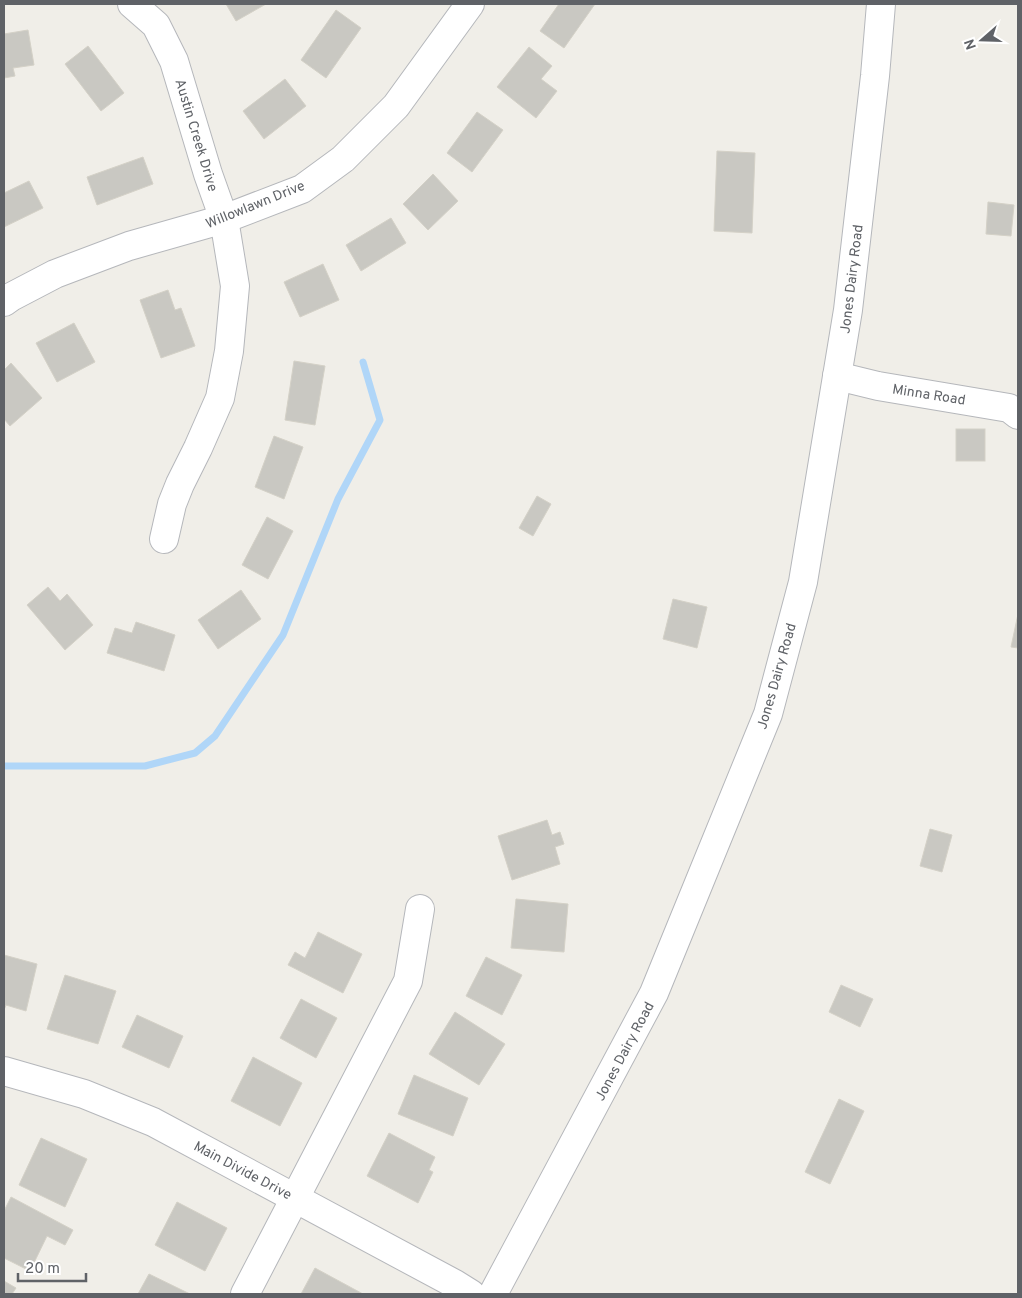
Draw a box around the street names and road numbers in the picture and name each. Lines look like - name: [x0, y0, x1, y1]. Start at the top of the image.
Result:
- street label: Austin Creek Drive: [170, 77, 221, 194]
- street label: Willowlawn Drive: [203, 178, 308, 233]
- street label: Jones Dairy Road: [837, 224, 868, 335]
- street label: Minna Road: [891, 381, 967, 410]
- street label: Jones Dairy Road: [754, 621, 801, 731]
- street label: Jones Dairy Road: [592, 999, 659, 1104]
- street label: Main Divide Drive: [190, 1138, 294, 1204]

